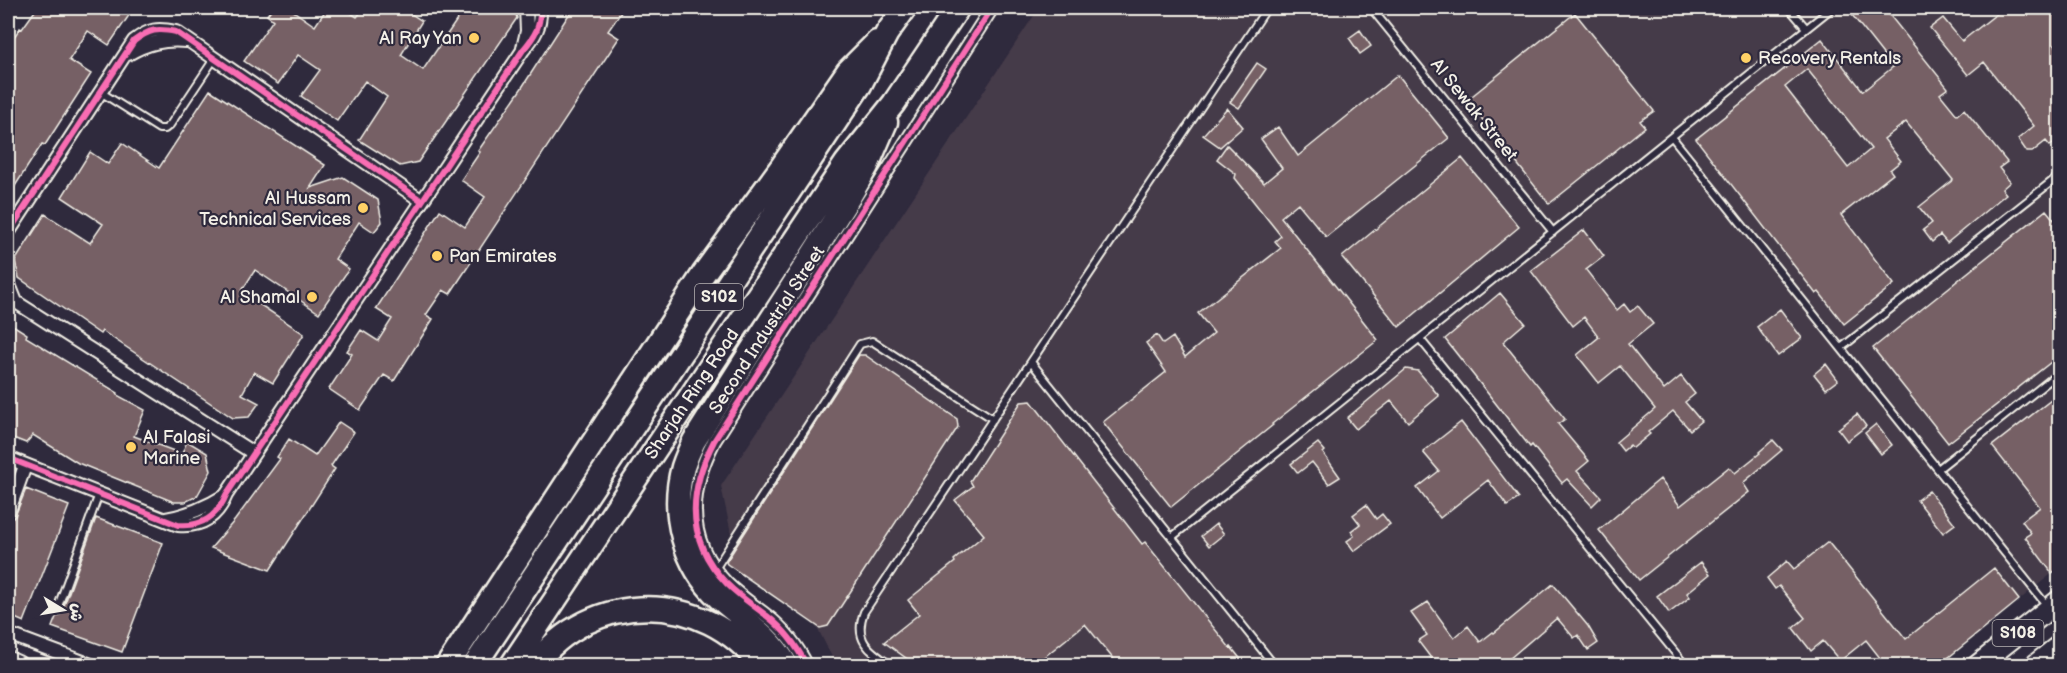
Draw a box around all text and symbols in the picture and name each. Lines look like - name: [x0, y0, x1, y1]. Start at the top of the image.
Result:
- place label: Al Ray Yan: [379, 28, 462, 49]
- marker: Al Ray Yan: [467, 31, 481, 45]
- place label: Recovery Rentals: [1758, 48, 1901, 69]
- marker: Recovery Rentals: [1739, 51, 1753, 65]
- street label: Al Sewak Street: [1426, 54, 1522, 166]
- place label: Al Hussam Technical Services: [199, 188, 351, 230]
- marker: Al Hussam Technical Services: [356, 201, 370, 215]
- street label: Second Industrial Street: [705, 242, 829, 418]
- place label: Pan Emirates: [449, 246, 557, 267]
- marker: Pan Emirates: [430, 249, 444, 263]
- road number: S102: [695, 284, 743, 310]
- place label: Al Shamal: [220, 287, 300, 308]
- marker: Al Shamal: [305, 290, 319, 304]
- street label: Sharjah Ring Road: [641, 325, 743, 463]
- place label: Al Falasi Marine: [143, 427, 210, 469]
- marker: Al Falasi Marine: [124, 440, 138, 454]
- north arrow: [33, 580, 93, 640]
- text: ش: [65, 602, 87, 623]
- road number: S108: [1992, 620, 2044, 646]

